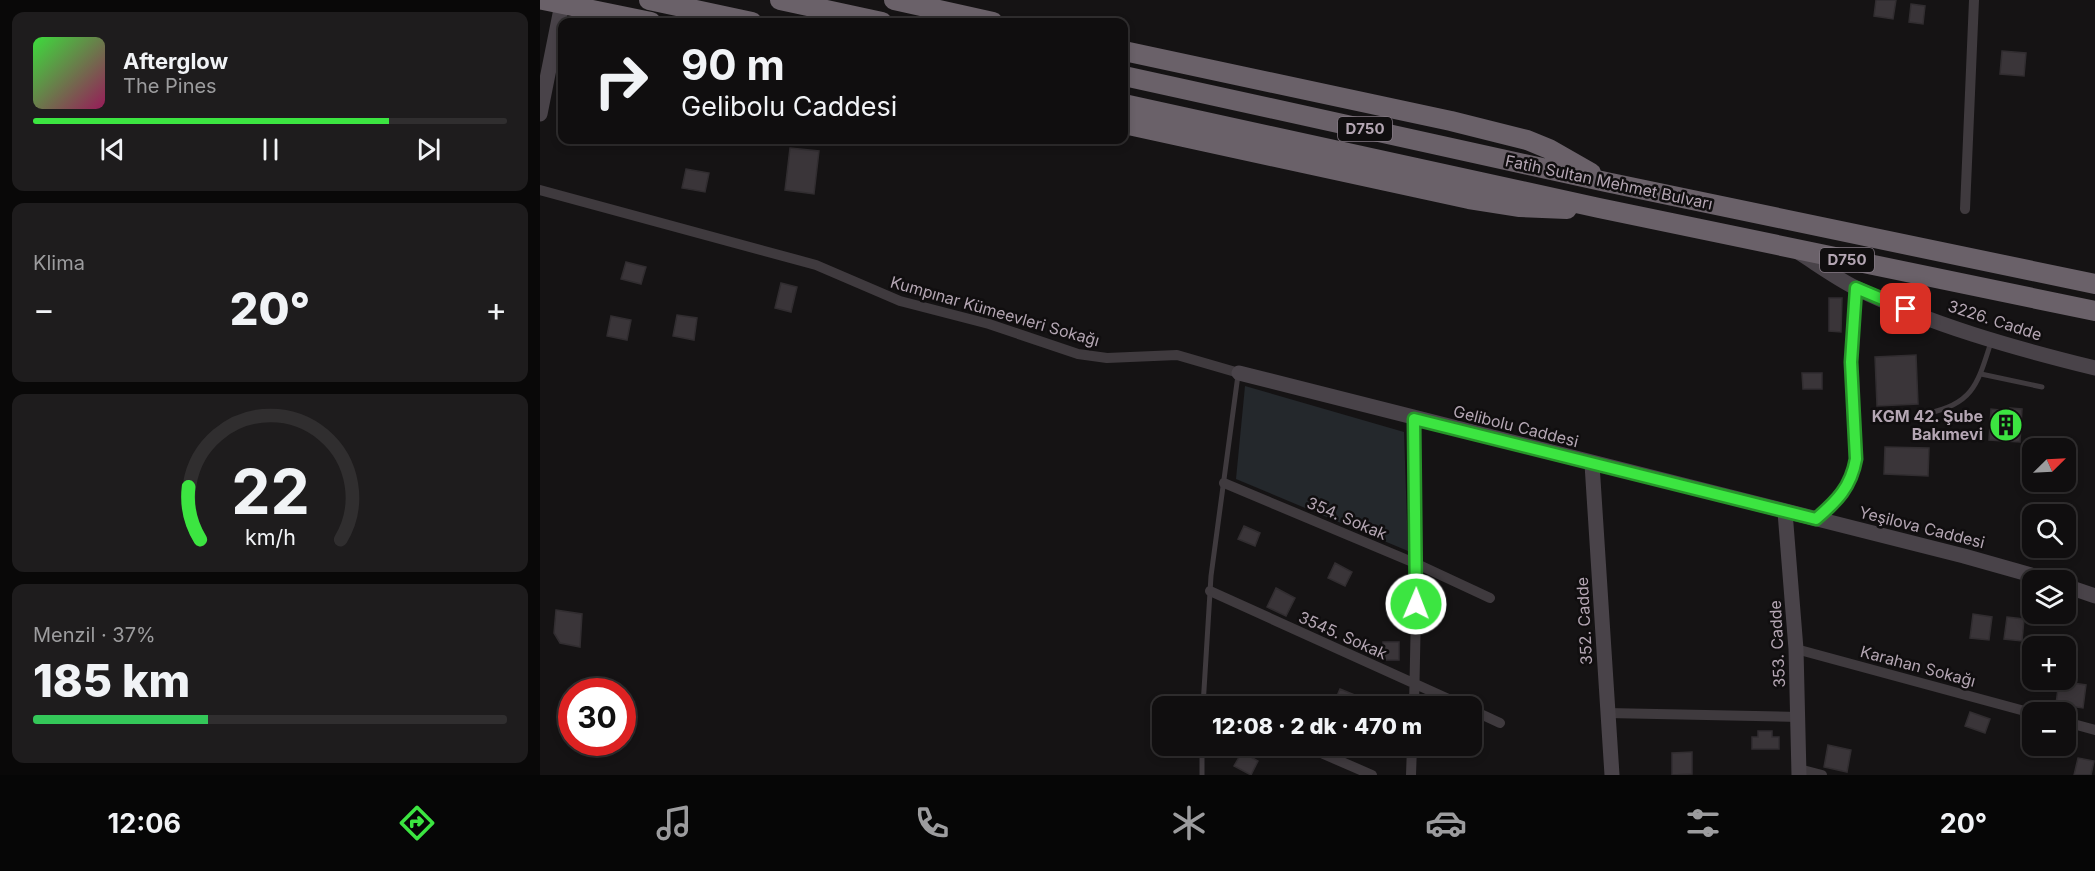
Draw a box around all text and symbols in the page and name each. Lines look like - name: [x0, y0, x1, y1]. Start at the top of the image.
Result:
- text: 90 m: [681, 39, 785, 90]
- icon: right: [582, 42, 660, 120]
- text: Afterglow: [123, 48, 228, 74]
- text: The Pines: [123, 74, 217, 98]
- text: Gelibolu Caddesi: [681, 90, 897, 123]
- road number: D750: [1338, 117, 1392, 141]
- icon: previous: [96, 133, 129, 166]
- icon: pause: [254, 133, 287, 166]
- icon: next: [412, 133, 445, 166]
- street label: Fatih Sultan Mehmet Bulvarı: [1504, 150, 1714, 214]
- road number: D750: [1820, 248, 1874, 272]
- text: Klima: [33, 251, 85, 275]
- street label: Kumpınar Kümeevleri Sokağı: [888, 272, 1102, 350]
- text: 20°: [230, 281, 310, 336]
- pin: [1880, 283, 1931, 334]
- text: −: [33, 289, 55, 329]
- text: +: [485, 289, 507, 329]
- icon: arrive: [1889, 292, 1922, 325]
- street label: 3226. Cadde: [1946, 295, 2044, 345]
- street label: Gelibolu Caddesi: [1451, 401, 1581, 451]
- place label: KGM 42. Şube Bakımevi: [1872, 406, 1983, 444]
- building icon: KGM 42. Şube Bakımevi: [1988, 407, 2024, 443]
- north arrow: [2022, 438, 2076, 492]
- map controls: [2022, 438, 2076, 756]
- text: 22: [231, 454, 309, 529]
- street label: 354. Sokak: [1304, 492, 1390, 544]
- street label: Yeşilova Caddesi: [1857, 502, 1987, 552]
- button: search: [2022, 504, 2076, 558]
- text: km/h: [245, 524, 295, 550]
- button: layers: [2022, 570, 2076, 624]
- position arrow: [1384, 572, 1448, 636]
- street label: 352. Cadde: [1572, 576, 1596, 666]
- street label: 353. Cadde: [1765, 600, 1789, 688]
- street label: 3545. Sokak: [1296, 607, 1391, 663]
- text: Menzil · 37%: [33, 623, 156, 647]
- button: +: [2022, 636, 2076, 690]
- street label: Karahan Sokağı: [1858, 641, 1978, 691]
- text: 185 km: [33, 653, 190, 708]
- speed limit sign: 30: [558, 678, 636, 756]
- button: −: [2022, 702, 2076, 756]
- text: 12:08 · 2 dk · 470 m: [1212, 713, 1422, 739]
- icon: directions: [396, 802, 438, 844]
- icon: music: [653, 802, 695, 844]
- icon: phone: [911, 802, 953, 844]
- icon: climate: [1168, 802, 1210, 844]
- icon: car: [1425, 802, 1467, 844]
- icon: filters: [1682, 802, 1724, 844]
- text: 12:06: [108, 807, 181, 840]
- text: 20°: [1940, 807, 1987, 840]

